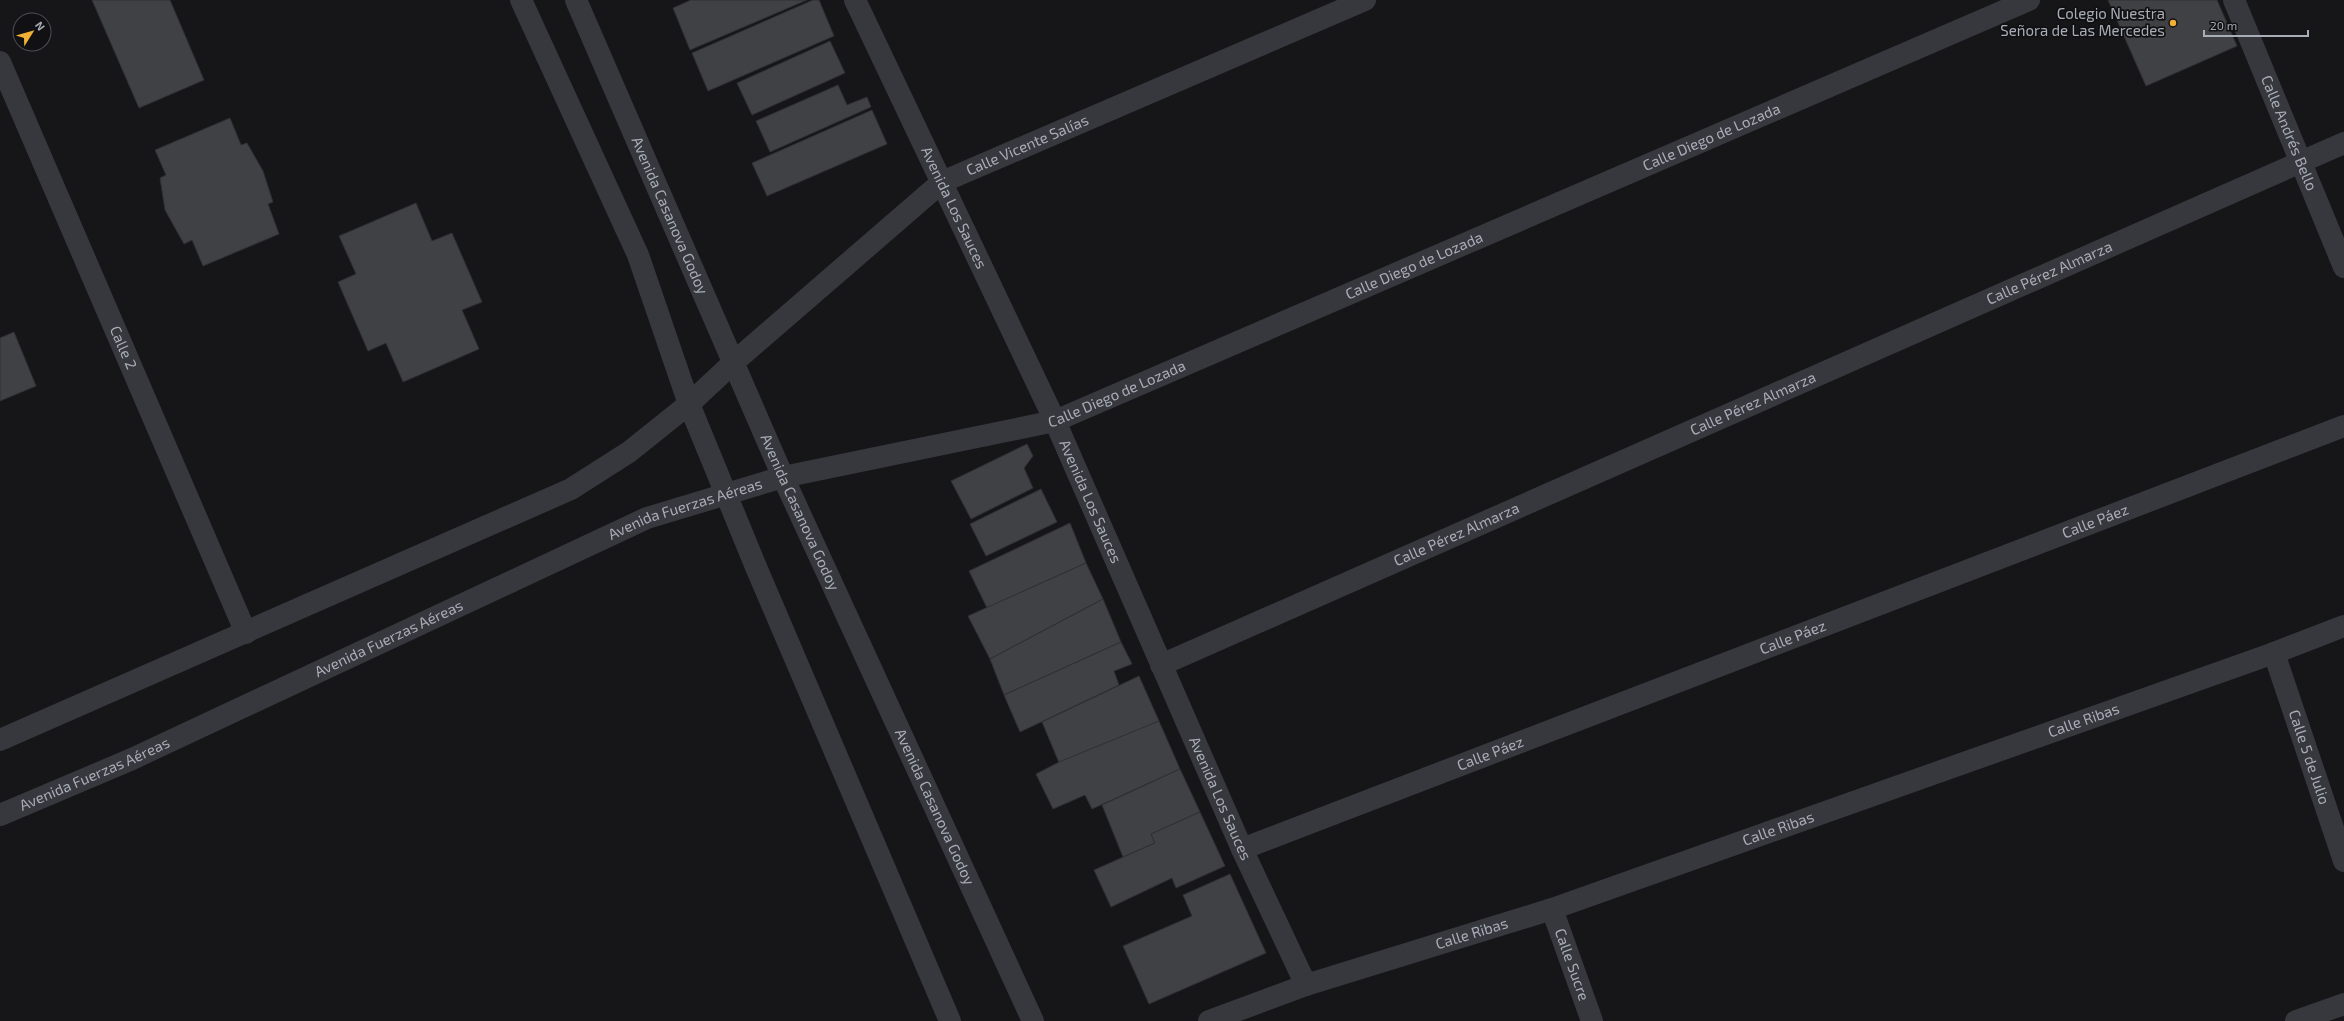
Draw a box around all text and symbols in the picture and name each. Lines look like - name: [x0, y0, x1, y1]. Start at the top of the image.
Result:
- place label: Colegio Nuestra Señora de Las Mercedes: [2000, 4, 2165, 39]
- north arrow: [12, 12, 52, 52]
- scale bar: [2204, 12, 2308, 38]
- marker: Colegio Nuestra Señora de Las Mercedes: [2168, 18, 2178, 28]
- text: 20 m: [2210, 18, 2237, 32]
- text: N: [33, 19, 48, 33]
- street label: Calle Andrés Bello: [2258, 72, 2322, 193]
- street label: Calle Diego de Lozada: [1640, 99, 1783, 174]
- street label: Calle Vicente Salías: [963, 110, 1091, 179]
- street label: Avenida Casanova Godoy: [628, 134, 713, 297]
- street label: Avenida Los Sauces: [918, 143, 991, 271]
- street label: Calle Diego de Lozada: [1342, 227, 1485, 302]
- street label: Calle Pérez Almarza: [1983, 236, 2115, 308]
- street label: Calle 2: [107, 323, 141, 372]
- street label: Calle Diego de Lozada: [1046, 356, 1188, 430]
- street label: Calle Pérez Almarza: [1687, 367, 1818, 439]
- street label: Avenida Casanova Godoy: [757, 431, 844, 593]
- street label: Avenida Los Sauces: [1056, 437, 1126, 566]
- street label: Avenida Fuerzas Aéreas: [605, 474, 764, 543]
- street label: Calle Pérez Almarza: [1390, 498, 1522, 569]
- street label: Calle Páez: [2059, 500, 2131, 541]
- street label: Avenida Fuerzas Aéreas: [311, 595, 466, 680]
- street label: Calle Páez: [1757, 616, 1828, 658]
- street label: Calle Ribas: [2045, 699, 2121, 741]
- street label: Calle 5 de Julio: [2286, 707, 2334, 807]
- street label: Avenida Casanova Godoy: [892, 725, 979, 887]
- street label: Calle Páez: [1454, 732, 1526, 774]
- street label: Avenida Fuerzas Aéreas: [16, 733, 172, 814]
- street label: Avenida Los Sauces: [1186, 734, 1256, 863]
- street label: Calle Ribas: [1740, 807, 1816, 849]
- street label: Calle Ribas: [1433, 913, 1510, 952]
- street label: Calle Sucre: [1552, 926, 1594, 1003]

